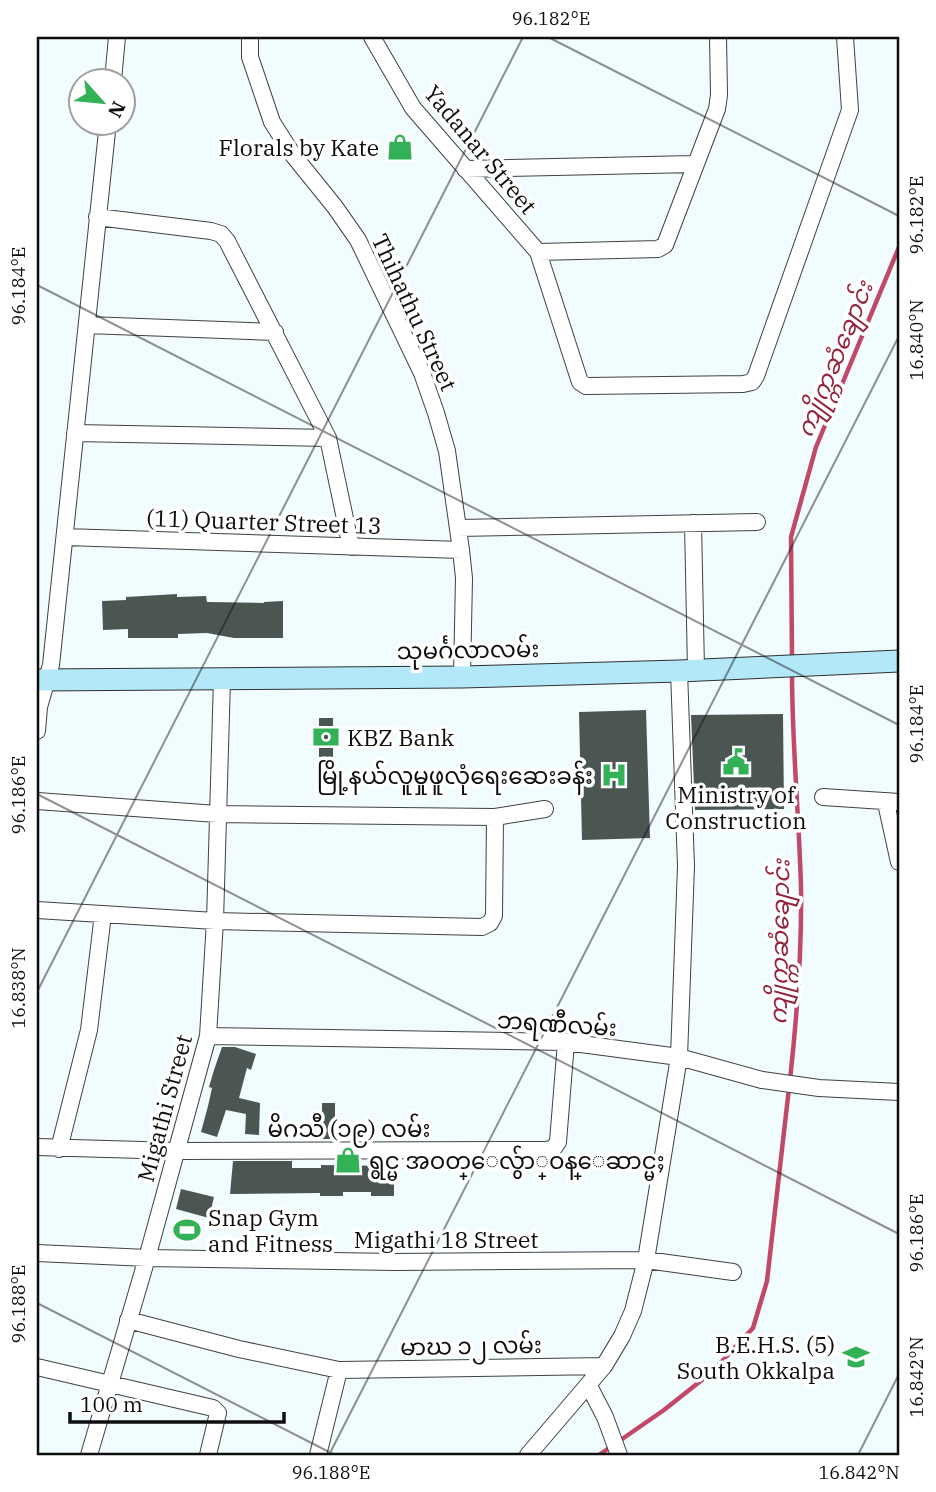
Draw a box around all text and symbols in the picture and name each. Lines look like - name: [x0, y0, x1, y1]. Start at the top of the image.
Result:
- text: 96.182°E: [512, 7, 590, 30]
- north arrow: [66, 66, 136, 136]
- street label: Yadanar Street: [418, 78, 544, 220]
- text: N: [103, 98, 131, 122]
- place label: Florals by Kate: [219, 132, 379, 162]
- shop icon: Florals by Kate: [385, 132, 415, 162]
- text: 96.182°E: [905, 176, 928, 254]
- street label: Thihathu Street: [365, 229, 465, 395]
- text: 96.184°E: [7, 247, 30, 325]
- water label: ကျိုက္ကဆံချောင်း: [788, 275, 885, 444]
- text: 16.840°N: [905, 299, 928, 381]
- street label: (11) Quarter Street 13: [146, 502, 382, 540]
- street label: သုမင်္ဂလာလမ်း: [396, 633, 540, 670]
- text: 96.184°E: [905, 685, 928, 763]
- bank icon: KBZ Bank: [311, 722, 341, 752]
- place label: KBZ Bank: [347, 722, 455, 752]
- public building icon: Ministry of Construction: [721, 747, 751, 777]
- text: 96.186°E: [7, 756, 30, 834]
- place label: မြို့နယ်လူမှုဖူလုံရေးဆေးခန်း: [317, 760, 593, 795]
- hospital icon: မြို့နယ်လူမှုဖူလုံရေးဆေးခန်း: [599, 760, 629, 790]
- place label: Ministry of Construction: [665, 779, 807, 835]
- water label: ကျိုက္ကဆံချောင်း: [762, 857, 801, 1025]
- text: 16.838°N: [7, 947, 30, 1029]
- street label: ဘရဏီလမ်း: [496, 1004, 618, 1047]
- street label: Migathi Street: [130, 1031, 198, 1185]
- street label: မိဂသီ (၁၉) လမ်း: [268, 1113, 430, 1148]
- shop icon: ရွင္မ အဝတ္ေလွ်ာ္ဝန္ေဆာင္မႈ: [333, 1145, 363, 1175]
- place label: ရွင္မ အဝတ္ေလွ်ာ္ဝန္ေဆာင္မႈ: [369, 1145, 665, 1181]
- text: 96.186°E: [905, 1194, 928, 1272]
- place label: Snap Gym and Fitness: [208, 1202, 333, 1258]
- sports icon: Snap Gym and Fitness: [172, 1215, 202, 1245]
- street label: Migathi 18 Street: [354, 1224, 538, 1254]
- text: 96.188°E: [7, 1265, 30, 1343]
- street label: မာဃ ၁၂ လမ်း: [400, 1329, 542, 1366]
- place label: B.E.H.S. (5) South Okkalpa: [677, 1329, 835, 1385]
- text: 16.842°N: [905, 1336, 928, 1418]
- school or university icon: B.E.H.S. (5) South Okkalpa: [841, 1342, 871, 1372]
- scale bar: [70, 1380, 284, 1424]
- text: 100 m: [80, 1390, 143, 1418]
- text: 96.188°E: [292, 1461, 370, 1484]
- text: 16.842°N: [818, 1461, 900, 1484]

